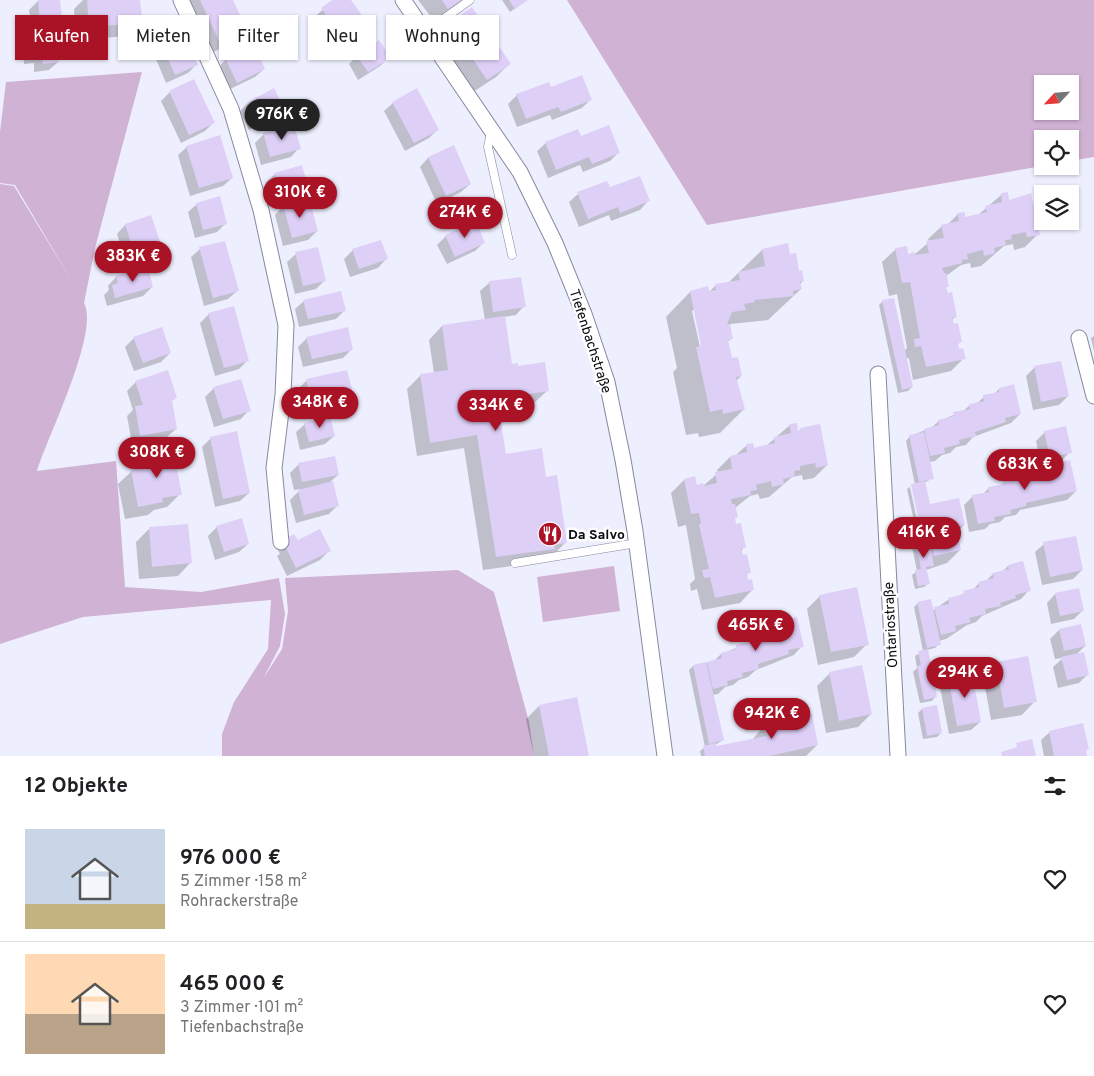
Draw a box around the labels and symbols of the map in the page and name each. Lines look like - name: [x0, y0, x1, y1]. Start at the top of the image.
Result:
- north arrow: [1034, 75, 1079, 120]
- pin: 976K €: [241, 98, 323, 141]
- pin: 310K €: [259, 176, 341, 219]
- pin: 274K €: [424, 196, 506, 239]
- pin: 383K €: [92, 240, 174, 283]
- street label: Tiefenbachstraße: [565, 287, 614, 396]
- pin: 348K €: [279, 386, 361, 429]
- pin: 334K €: [455, 390, 537, 432]
- pin: 308K €: [116, 436, 198, 479]
- pin: 683K €: [984, 448, 1066, 491]
- pin: 416K €: [883, 516, 965, 559]
- restaurant icon: Da Salvo: [537, 521, 563, 547]
- place label: Da Salvo: [568, 527, 625, 544]
- street label: Ontariostraße: [881, 581, 902, 668]
- pin: 465K €: [715, 610, 797, 652]
- pin: 294K €: [924, 656, 1006, 699]
- pin: 942K €: [731, 698, 813, 740]

